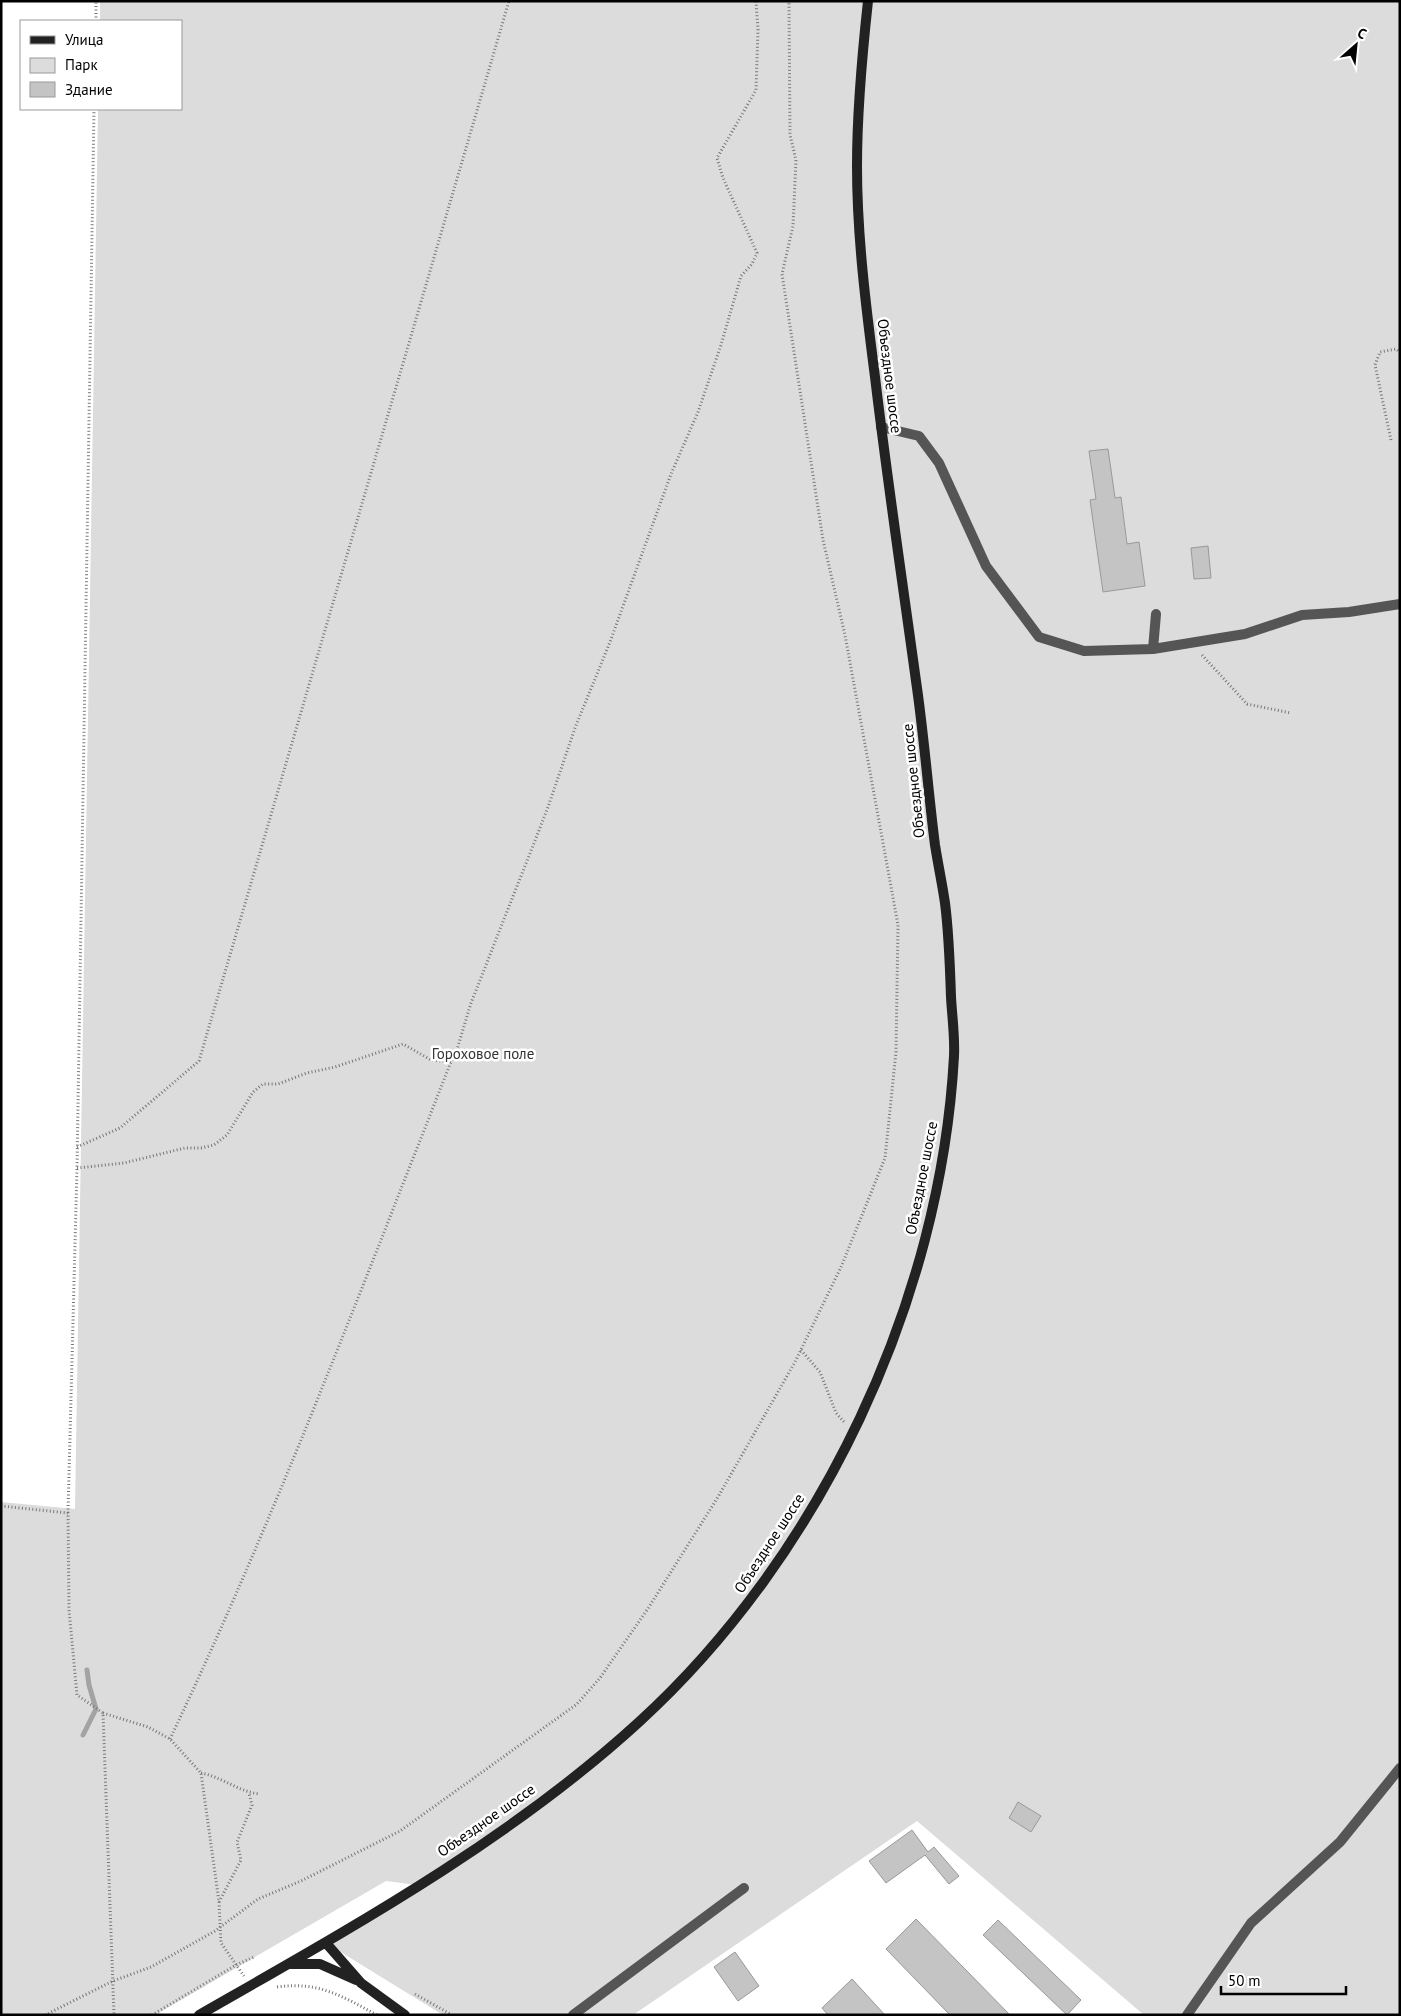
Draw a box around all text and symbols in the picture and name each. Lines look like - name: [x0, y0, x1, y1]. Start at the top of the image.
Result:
- legend: [20, 20, 182, 110]
- north arrow: [1331, 20, 1381, 70]
- text: С: [1354, 24, 1370, 43]
- text: Улица: [65, 30, 103, 49]
- text: Парк: [65, 55, 98, 74]
- text: Здание: [65, 80, 113, 99]
- street label: Объездное шоссе: [874, 318, 906, 434]
- street label: Объездное шоссе: [898, 723, 928, 839]
- park label: Гороховое поле: [432, 1044, 534, 1063]
- street label: Объездное шоссе: [901, 1120, 941, 1236]
- street label: Объездное шоссе: [730, 1490, 808, 1596]
- street label: Объездное шоссе: [433, 1779, 539, 1861]
- scale bar: [1221, 1964, 1346, 1996]
- text: 50 m: [1228, 1971, 1261, 1990]

